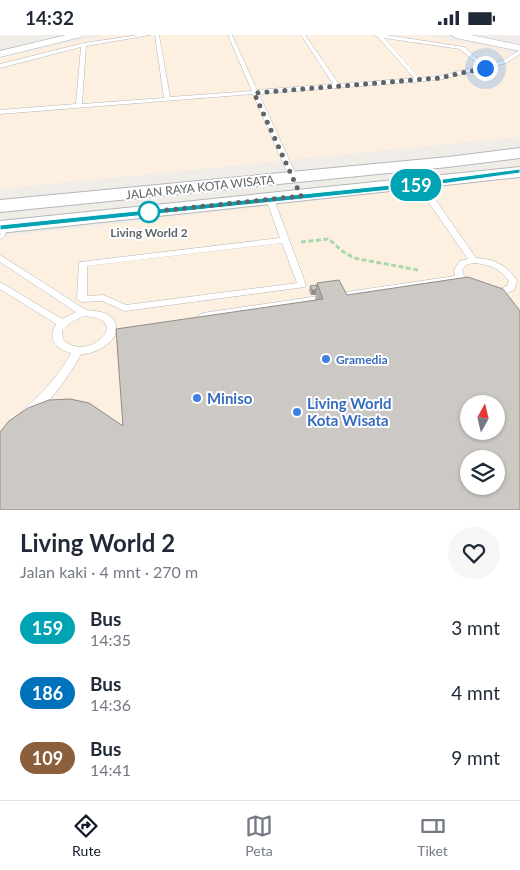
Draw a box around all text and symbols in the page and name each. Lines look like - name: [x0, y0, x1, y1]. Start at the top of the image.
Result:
- text: 14:32: [25, 6, 74, 29]
- your location: [473, 56, 498, 81]
- line badge: 159: [387, 169, 445, 201]
- street label: JALAN RAYA KOTA WISATA: [125, 172, 276, 202]
- text: 159: [400, 174, 432, 196]
- marker: Living World 2: [138, 201, 160, 223]
- place label: Living World 2: [110, 225, 188, 240]
- place label: Gramedia: [336, 352, 388, 367]
- marker: Gramedia: [320, 353, 332, 365]
- place label: Miniso: [207, 389, 253, 407]
- marker: Miniso: [191, 392, 203, 404]
- place label: Living World Kota Wisata: [307, 394, 392, 429]
- north arrow: [460, 395, 505, 440]
- map controls: [460, 395, 505, 495]
- marker: Living World Kota Wisata: [291, 406, 303, 418]
- button: layers: [460, 450, 505, 495]
- button: heart: [448, 527, 500, 579]
- text: Living World 2: [20, 528, 175, 557]
- text: Jalan kaki · 4 mnt · 270 m: [20, 562, 198, 581]
- text: Bus: [90, 607, 121, 630]
- text: 3 mnt: [451, 616, 500, 639]
- text: 159: [32, 617, 63, 639]
- text: 14:35: [90, 630, 131, 649]
- text: Bus: [90, 672, 121, 695]
- text: 4 mnt: [451, 681, 500, 704]
- text: 186: [32, 682, 63, 704]
- text: 14:36: [90, 695, 131, 714]
- text: Bus: [90, 737, 121, 760]
- text: 9 mnt: [451, 746, 500, 769]
- text: 109: [32, 747, 63, 769]
- text: 14:41: [90, 760, 131, 779]
- tab: Rute: [72, 812, 101, 859]
- tab: Peta: [245, 812, 273, 859]
- tab: Tiket: [417, 812, 448, 859]

